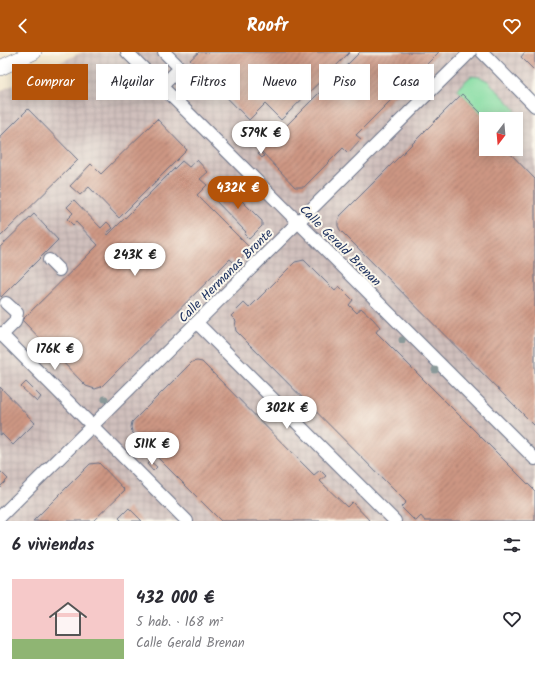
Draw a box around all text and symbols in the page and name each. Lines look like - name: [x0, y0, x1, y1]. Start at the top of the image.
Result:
- text: Roofr: [247, 12, 288, 41]
- icon: back: [12, 15, 34, 37]
- icon: heart: [501, 15, 523, 37]
- chip: Comprar: [12, 64, 88, 100]
- chip: Alquilar: [96, 64, 168, 100]
- chip: Filtros: [176, 64, 240, 100]
- chip: Nuevo: [248, 64, 311, 100]
- chip: Piso: [319, 64, 370, 100]
- chip: Casa: [378, 64, 434, 100]
- north arrow: [479, 112, 523, 156]
- map controls: [479, 112, 523, 156]
- pin: 579K €: [228, 121, 294, 155]
- text: 579K €: [241, 123, 281, 144]
- pin: 432K €: [205, 176, 271, 210]
- text: 432K €: [217, 178, 259, 199]
- street label: Calle Gerald Brenan: [294, 200, 386, 292]
- street label: Calle Hermanas Bronte: [174, 224, 278, 328]
- pin: 243K €: [102, 243, 168, 277]
- text: 243K €: [114, 245, 156, 266]
- pin: 176K €: [22, 337, 88, 371]
- text: 176K €: [36, 339, 74, 360]
- pin: 302K €: [254, 396, 320, 430]
- text: 302K €: [266, 398, 308, 419]
- pin: 511K €: [119, 432, 185, 466]
- text: 511K €: [134, 434, 170, 455]
- text: 6 viviendas: [12, 532, 94, 559]
- icon: filters: [501, 534, 523, 556]
- text: 432 000 €: [136, 585, 215, 612]
- icon: home: [44, 595, 92, 643]
- icon: heart: [501, 608, 523, 630]
- text: 5 hab. · 168 m²: [136, 612, 223, 633]
- text: Calle Gerald Brenan: [136, 633, 245, 654]

